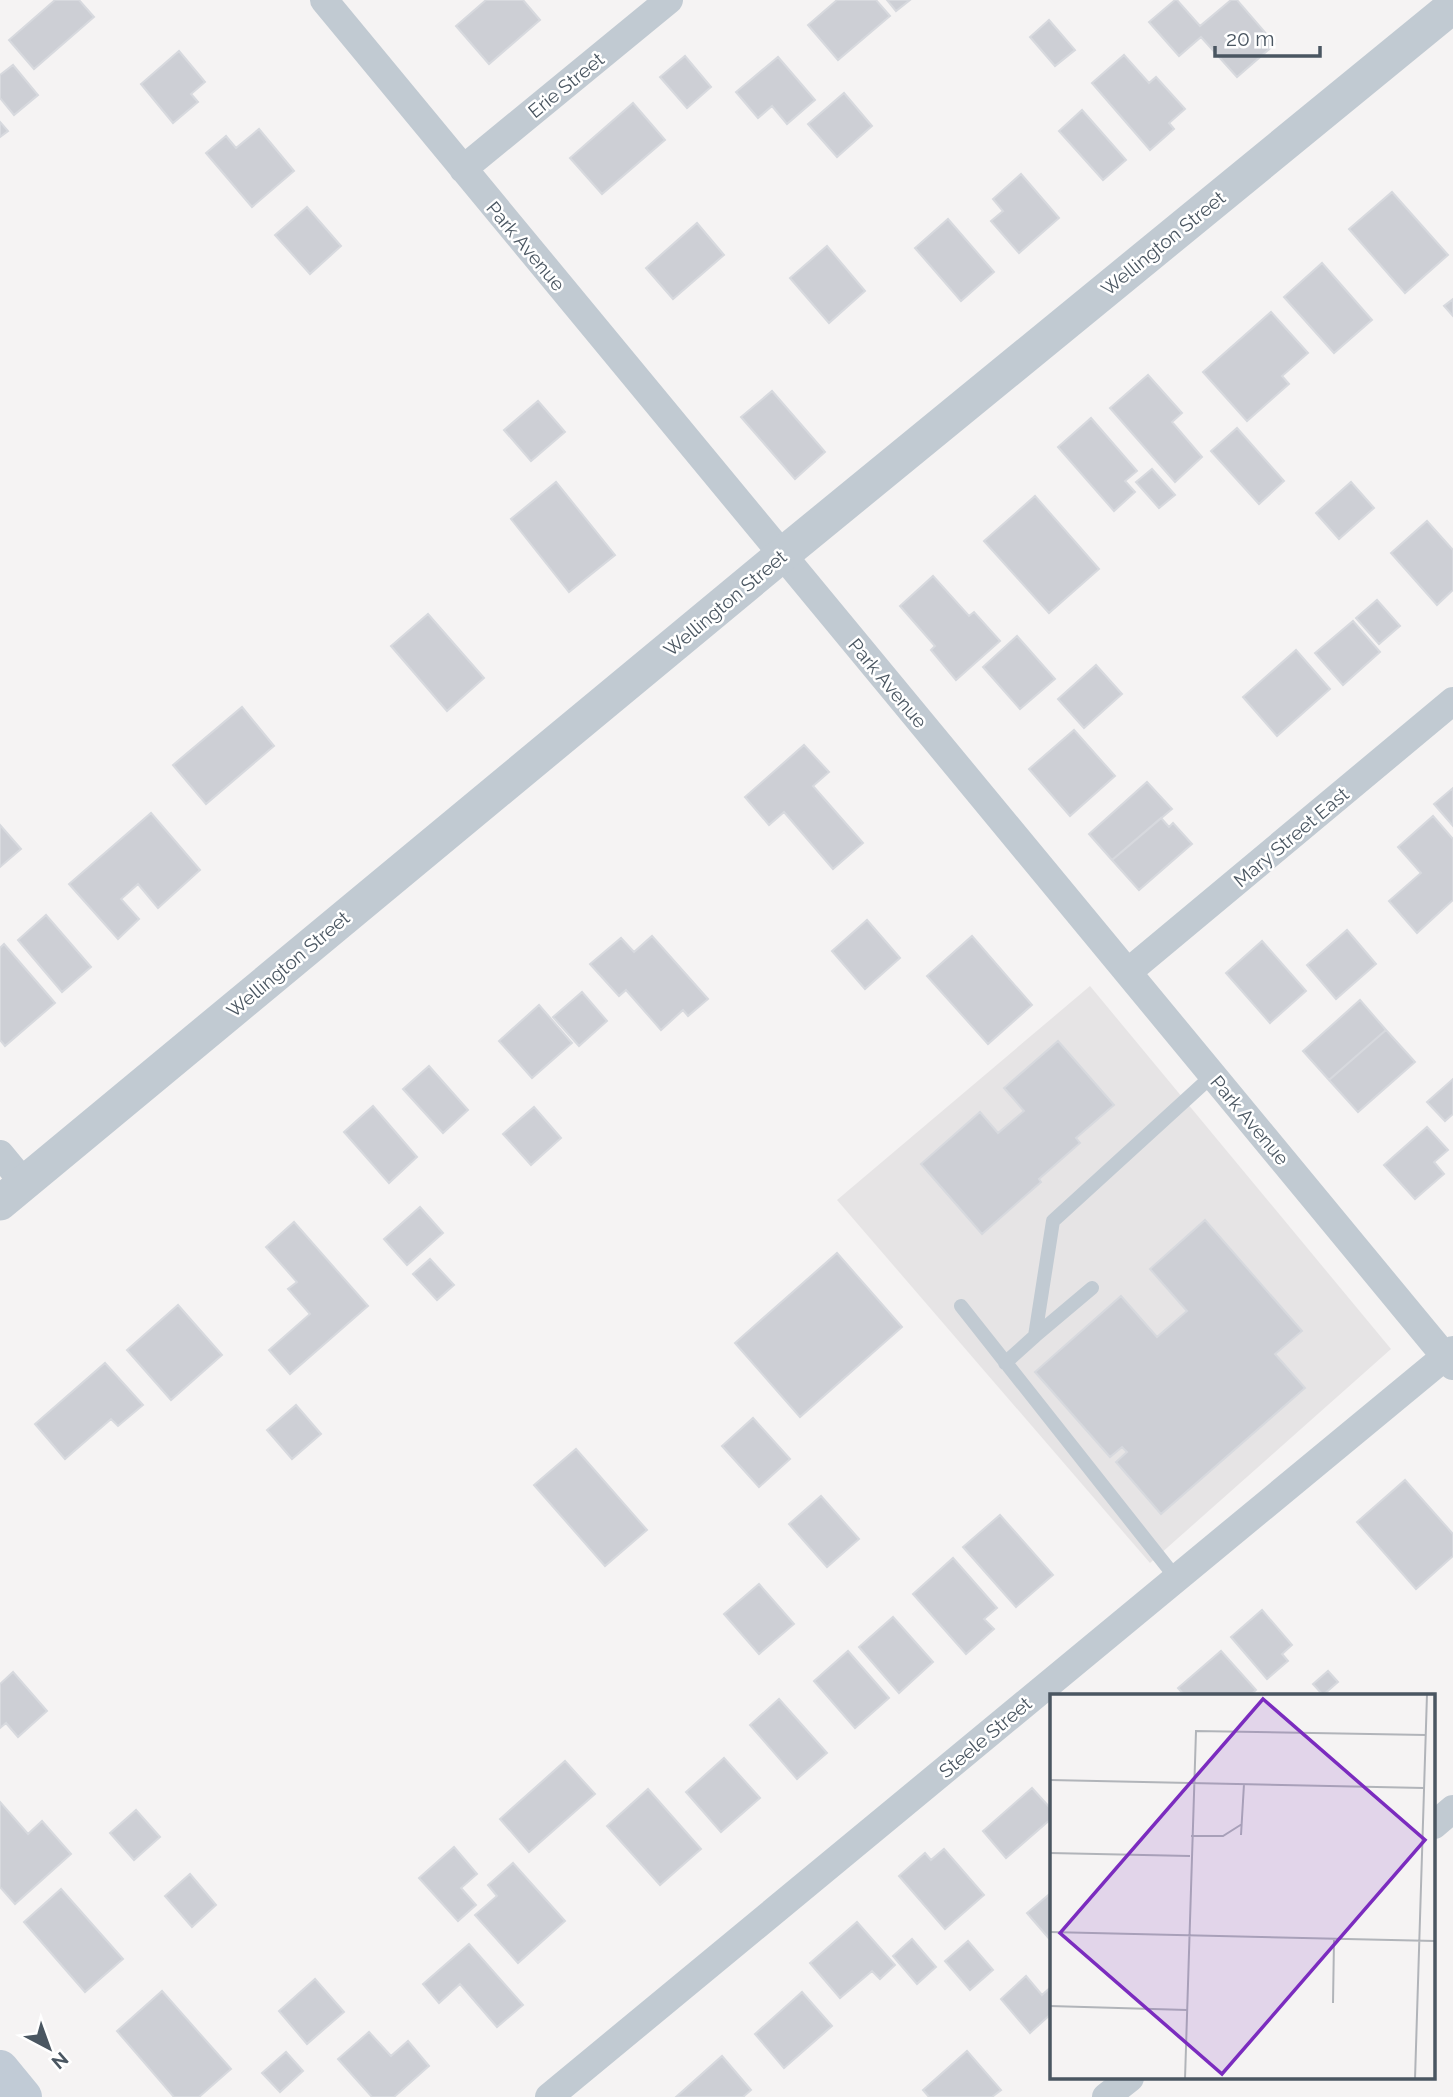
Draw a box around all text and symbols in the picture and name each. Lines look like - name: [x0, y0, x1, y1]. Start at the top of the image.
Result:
- scale bar: [1215, 14, 1320, 58]
- text: 20 m: [1226, 26, 1274, 51]
- street label: Erie Street: [524, 47, 609, 122]
- street label: Wellington Street: [1097, 186, 1230, 300]
- street label: Park Avenue: [482, 197, 570, 295]
- street label: Wellington Street: [659, 545, 791, 661]
- street label: Park Avenue: [844, 634, 932, 732]
- street label: Mary Street East: [1229, 782, 1353, 891]
- street label: Wellington Street: [222, 906, 354, 1022]
- street label: Park Avenue: [1206, 1071, 1294, 1169]
- street label: Steele Street: [934, 1692, 1036, 1782]
- inset map: [1050, 1694, 1436, 2080]
- north arrow: [14, 2013, 84, 2083]
- text: N: [47, 2048, 73, 2074]

